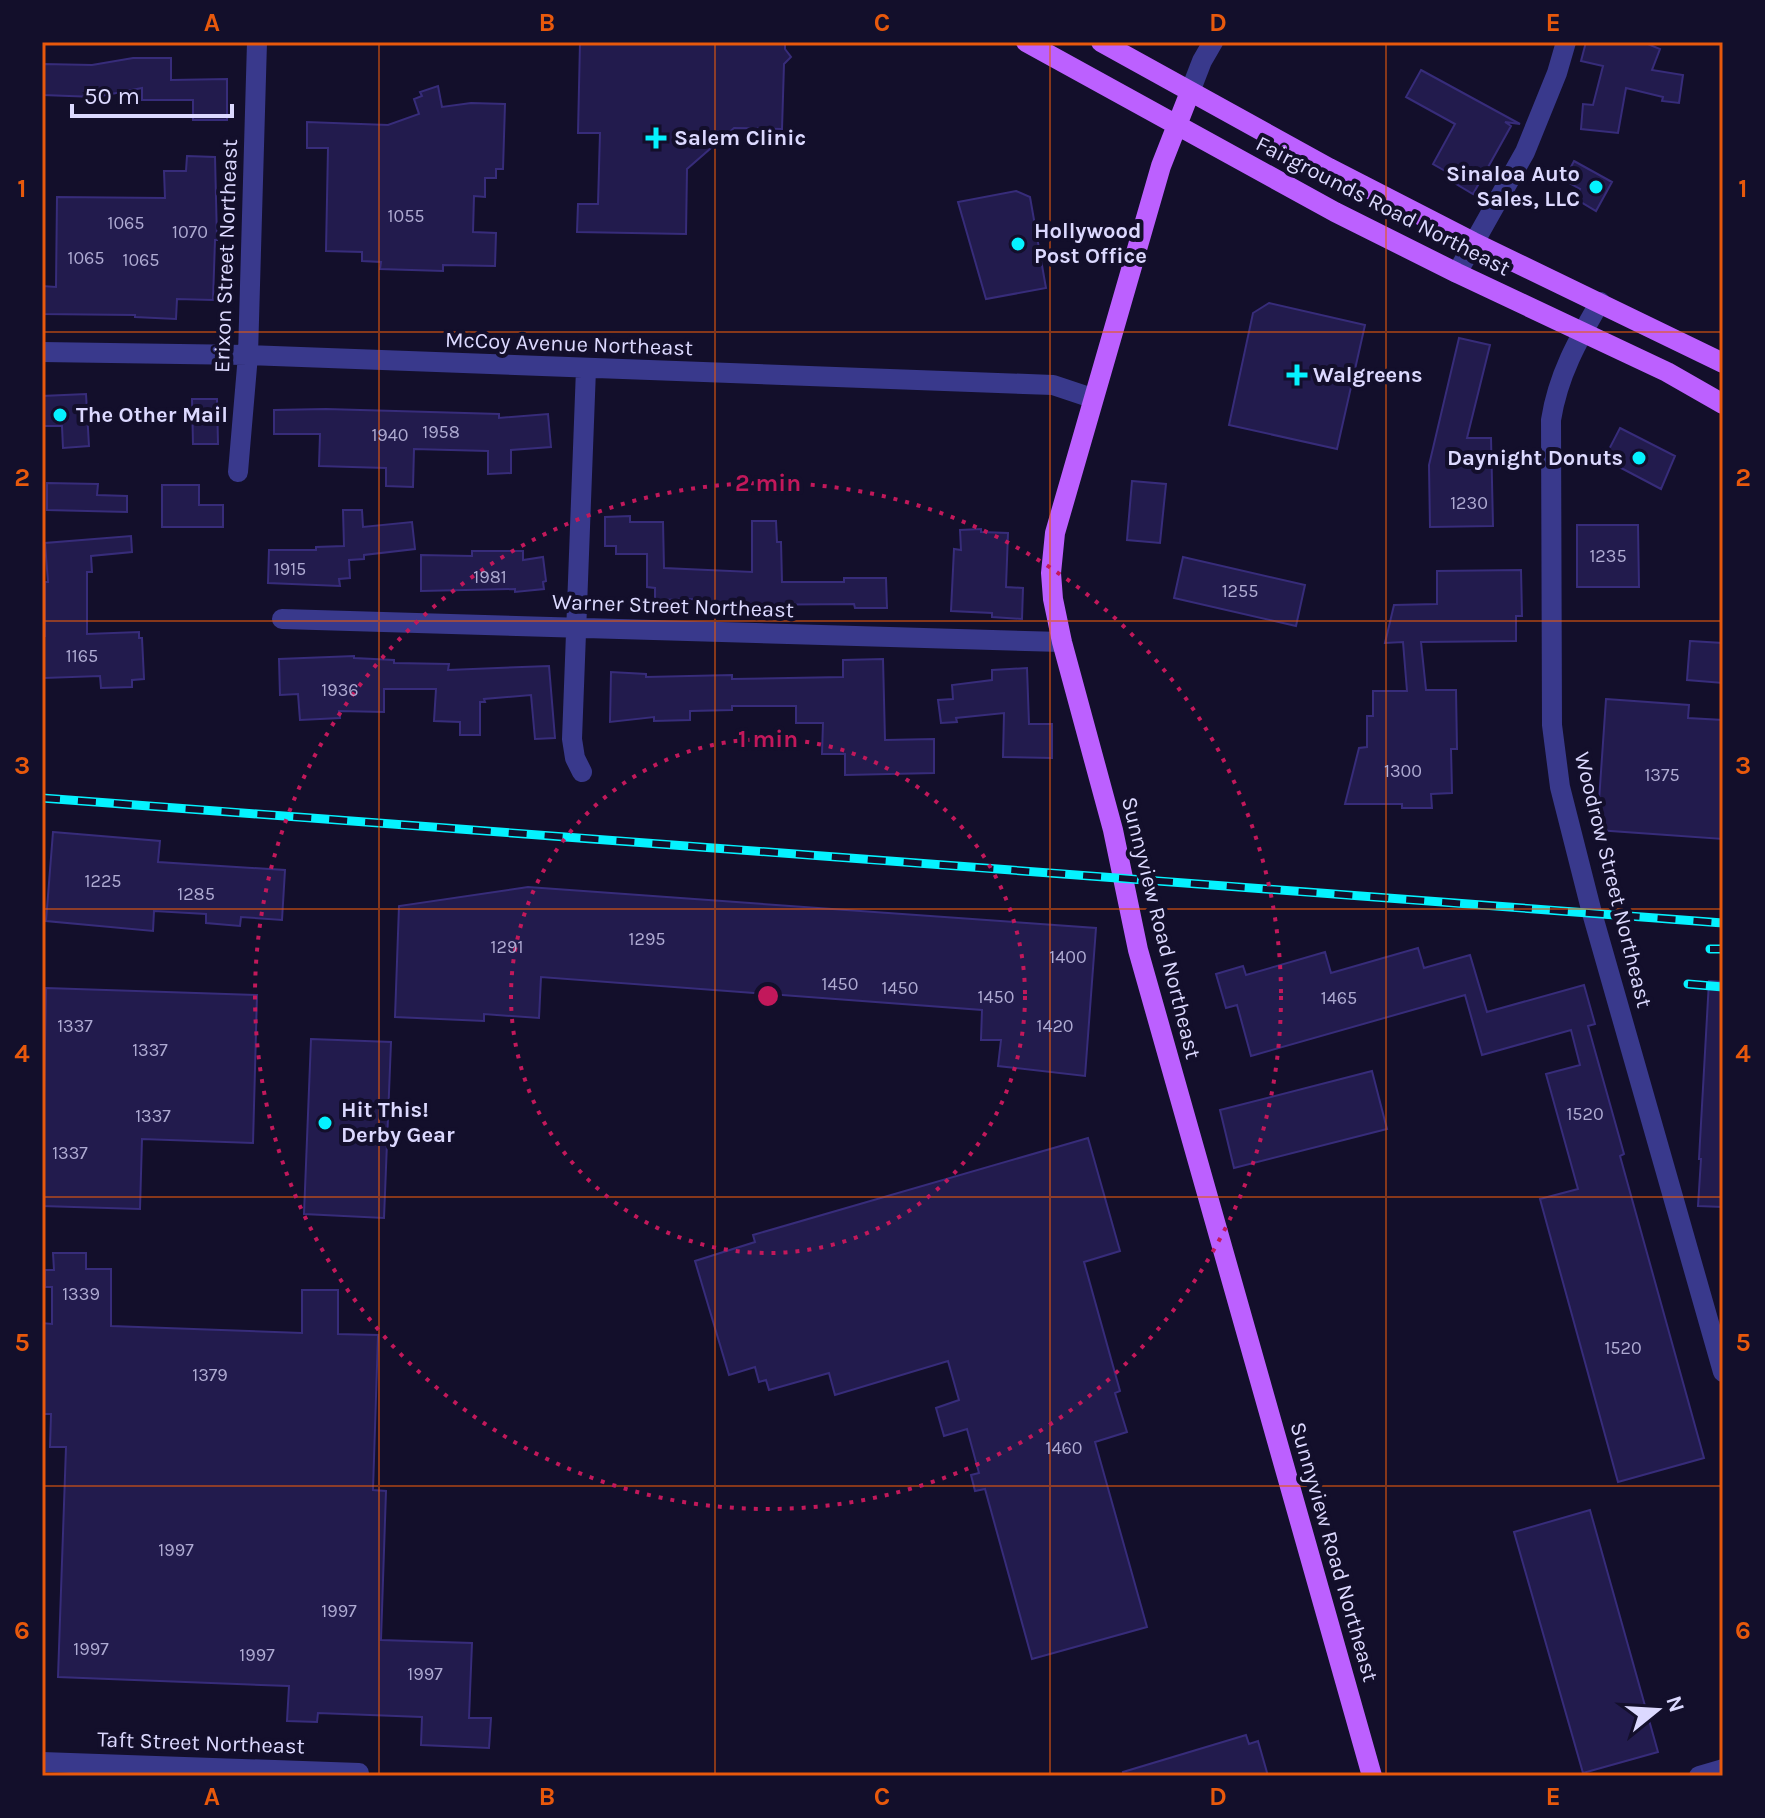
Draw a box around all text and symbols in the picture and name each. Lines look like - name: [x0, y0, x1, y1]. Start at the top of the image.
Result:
- text: A: [204, 7, 220, 38]
- text: B: [539, 7, 555, 38]
- text: C: [874, 7, 890, 38]
- text: D: [1209, 7, 1227, 38]
- text: E: [1545, 7, 1561, 38]
- scale bar: [72, 68, 232, 118]
- text: 50 m: [84, 82, 140, 110]
- place label: Salem Clinic: [674, 125, 806, 151]
- marker: Salem Clinic: [645, 127, 667, 149]
- street label: Fairgrounds Road Northeast: [1252, 130, 1514, 282]
- street label: Erixon Street Northeast: [209, 139, 243, 373]
- place label: Sinaloa Auto Sales, LLC: [1446, 161, 1580, 212]
- text: 1: [17, 173, 27, 204]
- text: 1: [1738, 173, 1748, 204]
- marker: Sinaloa Auto Sales, LLC: [1587, 178, 1605, 196]
- house number: 1055: [388, 205, 424, 227]
- house number: 1065: [107, 212, 145, 234]
- place label: Hollywood Post Office: [1034, 218, 1147, 269]
- house number: 1070: [172, 221, 208, 243]
- marker: Hollywood Post Office: [1009, 235, 1027, 253]
- house number: 1065: [67, 247, 105, 269]
- house number: 1065: [122, 249, 160, 271]
- street label: McCoy Avenue Northeast: [444, 327, 694, 361]
- place label: Walgreens: [1313, 362, 1423, 388]
- marker: Walgreens: [1288, 366, 1306, 384]
- place label: The Other Mail: [76, 402, 228, 428]
- marker: The Other Mail: [51, 406, 69, 424]
- house number: 1958: [422, 421, 460, 443]
- house number: 1940: [371, 424, 409, 446]
- place label: Daynight Donuts: [1447, 445, 1623, 471]
- marker: Daynight Donuts: [1630, 449, 1648, 467]
- text: 2: [14, 462, 30, 493]
- text: 2: [1735, 462, 1751, 493]
- text: 2 min: [735, 469, 801, 497]
- house number: 1230: [1450, 492, 1488, 514]
- house number: 1235: [1589, 545, 1627, 567]
- house number: 1915: [274, 558, 306, 580]
- house number: 1981: [473, 566, 507, 588]
- house number: 1255: [1222, 580, 1258, 602]
- street label: Warner Street Northeast: [552, 589, 794, 623]
- house number: 1165: [66, 645, 98, 667]
- house number: 1936: [321, 679, 359, 701]
- text: 1 min: [738, 725, 798, 753]
- street label: Woodrow Street Northeast: [1569, 749, 1657, 1011]
- text: 3: [14, 750, 30, 781]
- text: 3: [1735, 750, 1751, 781]
- house number: 1300: [1384, 760, 1422, 782]
- house number: 1375: [1644, 764, 1680, 786]
- street label: Sunnyview Road Northeast: [1116, 794, 1206, 1062]
- house number: 1225: [85, 870, 121, 892]
- house number: 1285: [177, 883, 215, 905]
- house number: 1295: [629, 928, 665, 950]
- house number: 1291: [491, 936, 523, 958]
- house number: 1400: [1049, 946, 1087, 968]
- house number: 1450: [822, 973, 858, 995]
- house number: 1450: [882, 977, 918, 999]
- centre of rings: [754, 982, 782, 1010]
- house number: 1450: [978, 986, 1014, 1008]
- house number: 1465: [1321, 987, 1357, 1009]
- house number: 1337: [57, 1015, 93, 1037]
- house number: 1420: [1036, 1015, 1074, 1037]
- text: 4: [14, 1038, 30, 1069]
- text: 4: [1735, 1038, 1751, 1069]
- house number: 1337: [132, 1039, 168, 1061]
- place label: Hit This! Derby Gear: [341, 1097, 455, 1148]
- house number: 1520: [1566, 1103, 1604, 1125]
- house number: 1337: [135, 1105, 171, 1127]
- marker: Hit This! Derby Gear: [316, 1114, 334, 1132]
- house number: 1337: [52, 1142, 88, 1164]
- house number: 1339: [62, 1283, 100, 1305]
- text: 5: [14, 1327, 30, 1358]
- text: 5: [1735, 1327, 1751, 1358]
- house number: 1520: [1604, 1337, 1642, 1359]
- house number: 1379: [192, 1364, 228, 1386]
- street label: Sunnyview Road Northeast: [1284, 1419, 1384, 1685]
- house number: 1460: [1046, 1437, 1083, 1459]
- house number: 1997: [158, 1539, 194, 1561]
- house number: 1997: [321, 1600, 357, 1622]
- text: 6: [14, 1615, 30, 1646]
- text: 6: [1735, 1615, 1751, 1646]
- house number: 1997: [73, 1638, 109, 1660]
- house number: 1997: [239, 1644, 275, 1666]
- house number: 1997: [407, 1663, 443, 1685]
- north arrow: [1617, 1670, 1697, 1750]
- text: N: [1660, 1693, 1690, 1716]
- street label: Taft Street Northeast: [97, 1726, 305, 1760]
- text: A: [204, 1781, 220, 1812]
- text: B: [539, 1781, 555, 1812]
- text: C: [874, 1781, 890, 1812]
- text: D: [1209, 1781, 1227, 1812]
- text: E: [1545, 1781, 1561, 1812]

